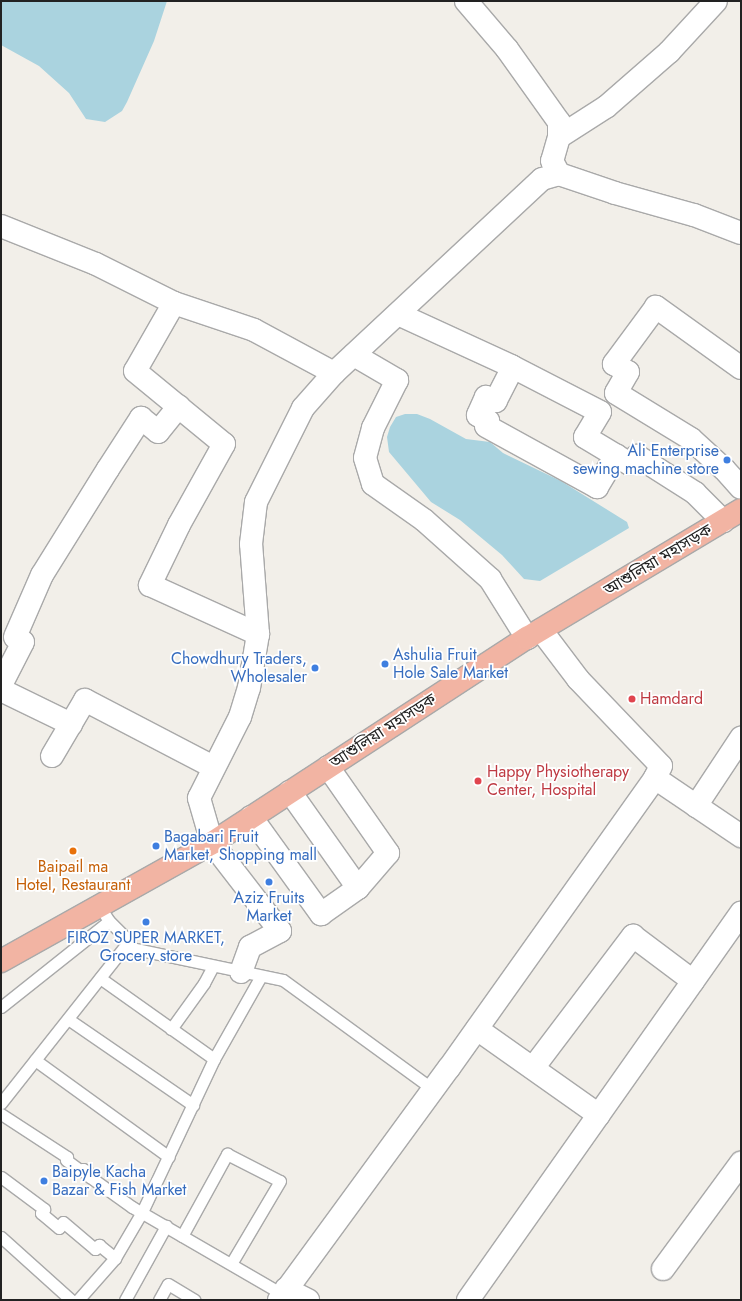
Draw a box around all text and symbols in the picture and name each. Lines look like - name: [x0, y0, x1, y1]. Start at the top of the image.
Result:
- place label: Ali Enterprise sewing machine store: [573, 441, 719, 479]
- marker: Ali Enterprise sewing machine store: [722, 455, 732, 465]
- street label: আশুলিয়া মহাসড়ক: [601, 520, 715, 600]
- place label: Ashulia Fruit Hole Sale Market: [393, 645, 508, 683]
- place label: Chowdhury Traders, Wholesaler: [171, 649, 307, 687]
- marker: Ashulia Fruit Hole Sale Market: [380, 659, 390, 669]
- marker: Chowdhury Traders, Wholesaler: [310, 663, 320, 673]
- place label: Hamdard: [640, 689, 703, 709]
- street label: আশুলিয়া মহাসড়ক: [326, 690, 440, 772]
- marker: Hamdard: [627, 694, 637, 704]
- place label: Happy Physiotherapy Center, Hospital: [487, 762, 629, 800]
- marker: Happy Physiotherapy Center, Hospital: [472, 775, 484, 787]
- place label: Bagabari Fruit Market, Shopping mall: [164, 827, 317, 865]
- marker: Bagabari Fruit Market, Shopping mall: [151, 841, 161, 851]
- marker: Baipail ma Hotel, Restaurant: [68, 846, 78, 856]
- place label: Baipail ma Hotel, Restaurant: [16, 857, 130, 895]
- marker: Aziz Fruits Market: [264, 877, 274, 887]
- place label: Aziz Fruits Market: [233, 888, 305, 926]
- marker: FIROZ SUPER MARKET, Grocery store: [141, 917, 151, 927]
- place label: FIROZ SUPER MARKET, Grocery store: [67, 928, 225, 966]
- place label: Baipyle Kacha Bazar & Fish Market: [52, 1162, 186, 1200]
- marker: Baipyle Kacha Bazar & Fish Market: [39, 1176, 49, 1186]

